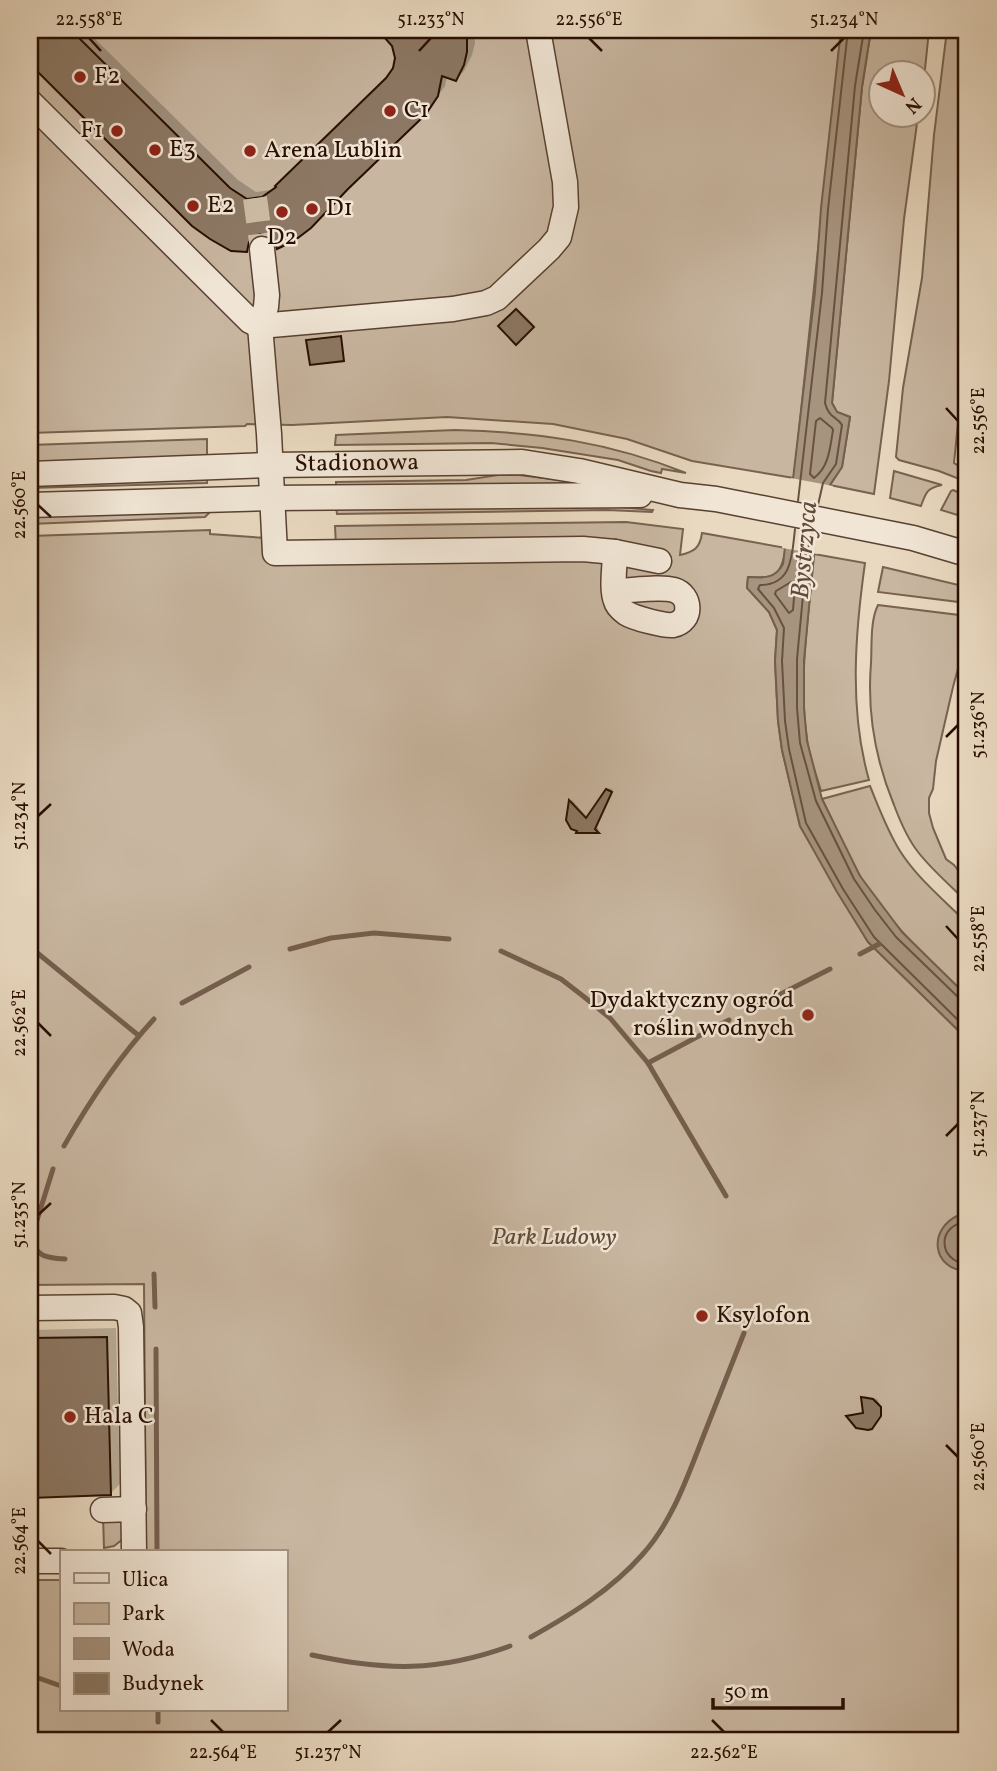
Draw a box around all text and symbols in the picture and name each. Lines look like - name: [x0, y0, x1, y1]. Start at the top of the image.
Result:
- text: 22.558°E: [55, 8, 123, 33]
- text: 51.233°N: [397, 8, 465, 33]
- text: 22.556°E: [555, 8, 623, 33]
- text: 51.234°N: [810, 8, 878, 33]
- place label: F2: [94, 60, 120, 94]
- north arrow: [867, 60, 937, 130]
- marker: F2: [72, 69, 88, 85]
- text: N: [898, 91, 926, 119]
- place label: C1: [404, 94, 429, 128]
- marker: C1: [382, 103, 398, 119]
- place label: F1: [80, 114, 103, 148]
- marker: F1: [109, 123, 125, 139]
- place label: E3: [169, 133, 196, 167]
- place label: Arena Lublin: [264, 134, 402, 168]
- marker: E3: [147, 142, 163, 158]
- marker: Arena Lublin: [242, 143, 258, 159]
- place label: E2: [207, 189, 234, 223]
- place label: D1: [326, 192, 353, 226]
- marker: E2: [185, 198, 201, 214]
- marker: D1: [304, 201, 320, 217]
- marker: D2: [274, 204, 290, 220]
- place label: D2: [267, 221, 297, 255]
- text: 22.556°E: [967, 387, 992, 455]
- street label: Stadionowa: [294, 446, 419, 482]
- text: 22.560°E: [8, 470, 33, 540]
- water label: Bystrzyca: [783, 500, 827, 600]
- text: 51.236°N: [967, 691, 992, 759]
- text: 51.234°N: [8, 782, 33, 850]
- text: 22.558°E: [967, 905, 992, 973]
- place label: Dydaktyczny ogród roślin wodnych: [589, 984, 794, 1046]
- text: 22.562°E: [8, 989, 33, 1057]
- marker: Dydaktyczny ogród roślin wodnych: [800, 1007, 816, 1023]
- text: 51.237°N: [967, 1090, 992, 1158]
- text: 51.235°N: [8, 1182, 33, 1249]
- park label: Park Ludowy: [491, 1221, 617, 1255]
- place label: Ksylofon: [716, 1299, 810, 1333]
- marker: Ksylofon: [694, 1308, 710, 1324]
- place label: Hala C: [84, 1400, 154, 1434]
- marker: Hala C: [62, 1409, 78, 1425]
- text: 22.560°E: [967, 1422, 992, 1492]
- text: 22.564°E: [8, 1507, 33, 1575]
- legend: [60, 1550, 287, 1712]
- text: Ulica: [122, 1566, 169, 1595]
- text: Park: [122, 1600, 165, 1629]
- text: Woda: [122, 1636, 175, 1665]
- scale bar: [713, 1666, 843, 1710]
- text: Budynek: [122, 1670, 205, 1699]
- text: 50 m: [724, 1678, 769, 1707]
- text: 22.564°E: [189, 1741, 257, 1766]
- text: 51.237°N: [294, 1741, 362, 1766]
- text: 22.562°E: [690, 1741, 758, 1766]

